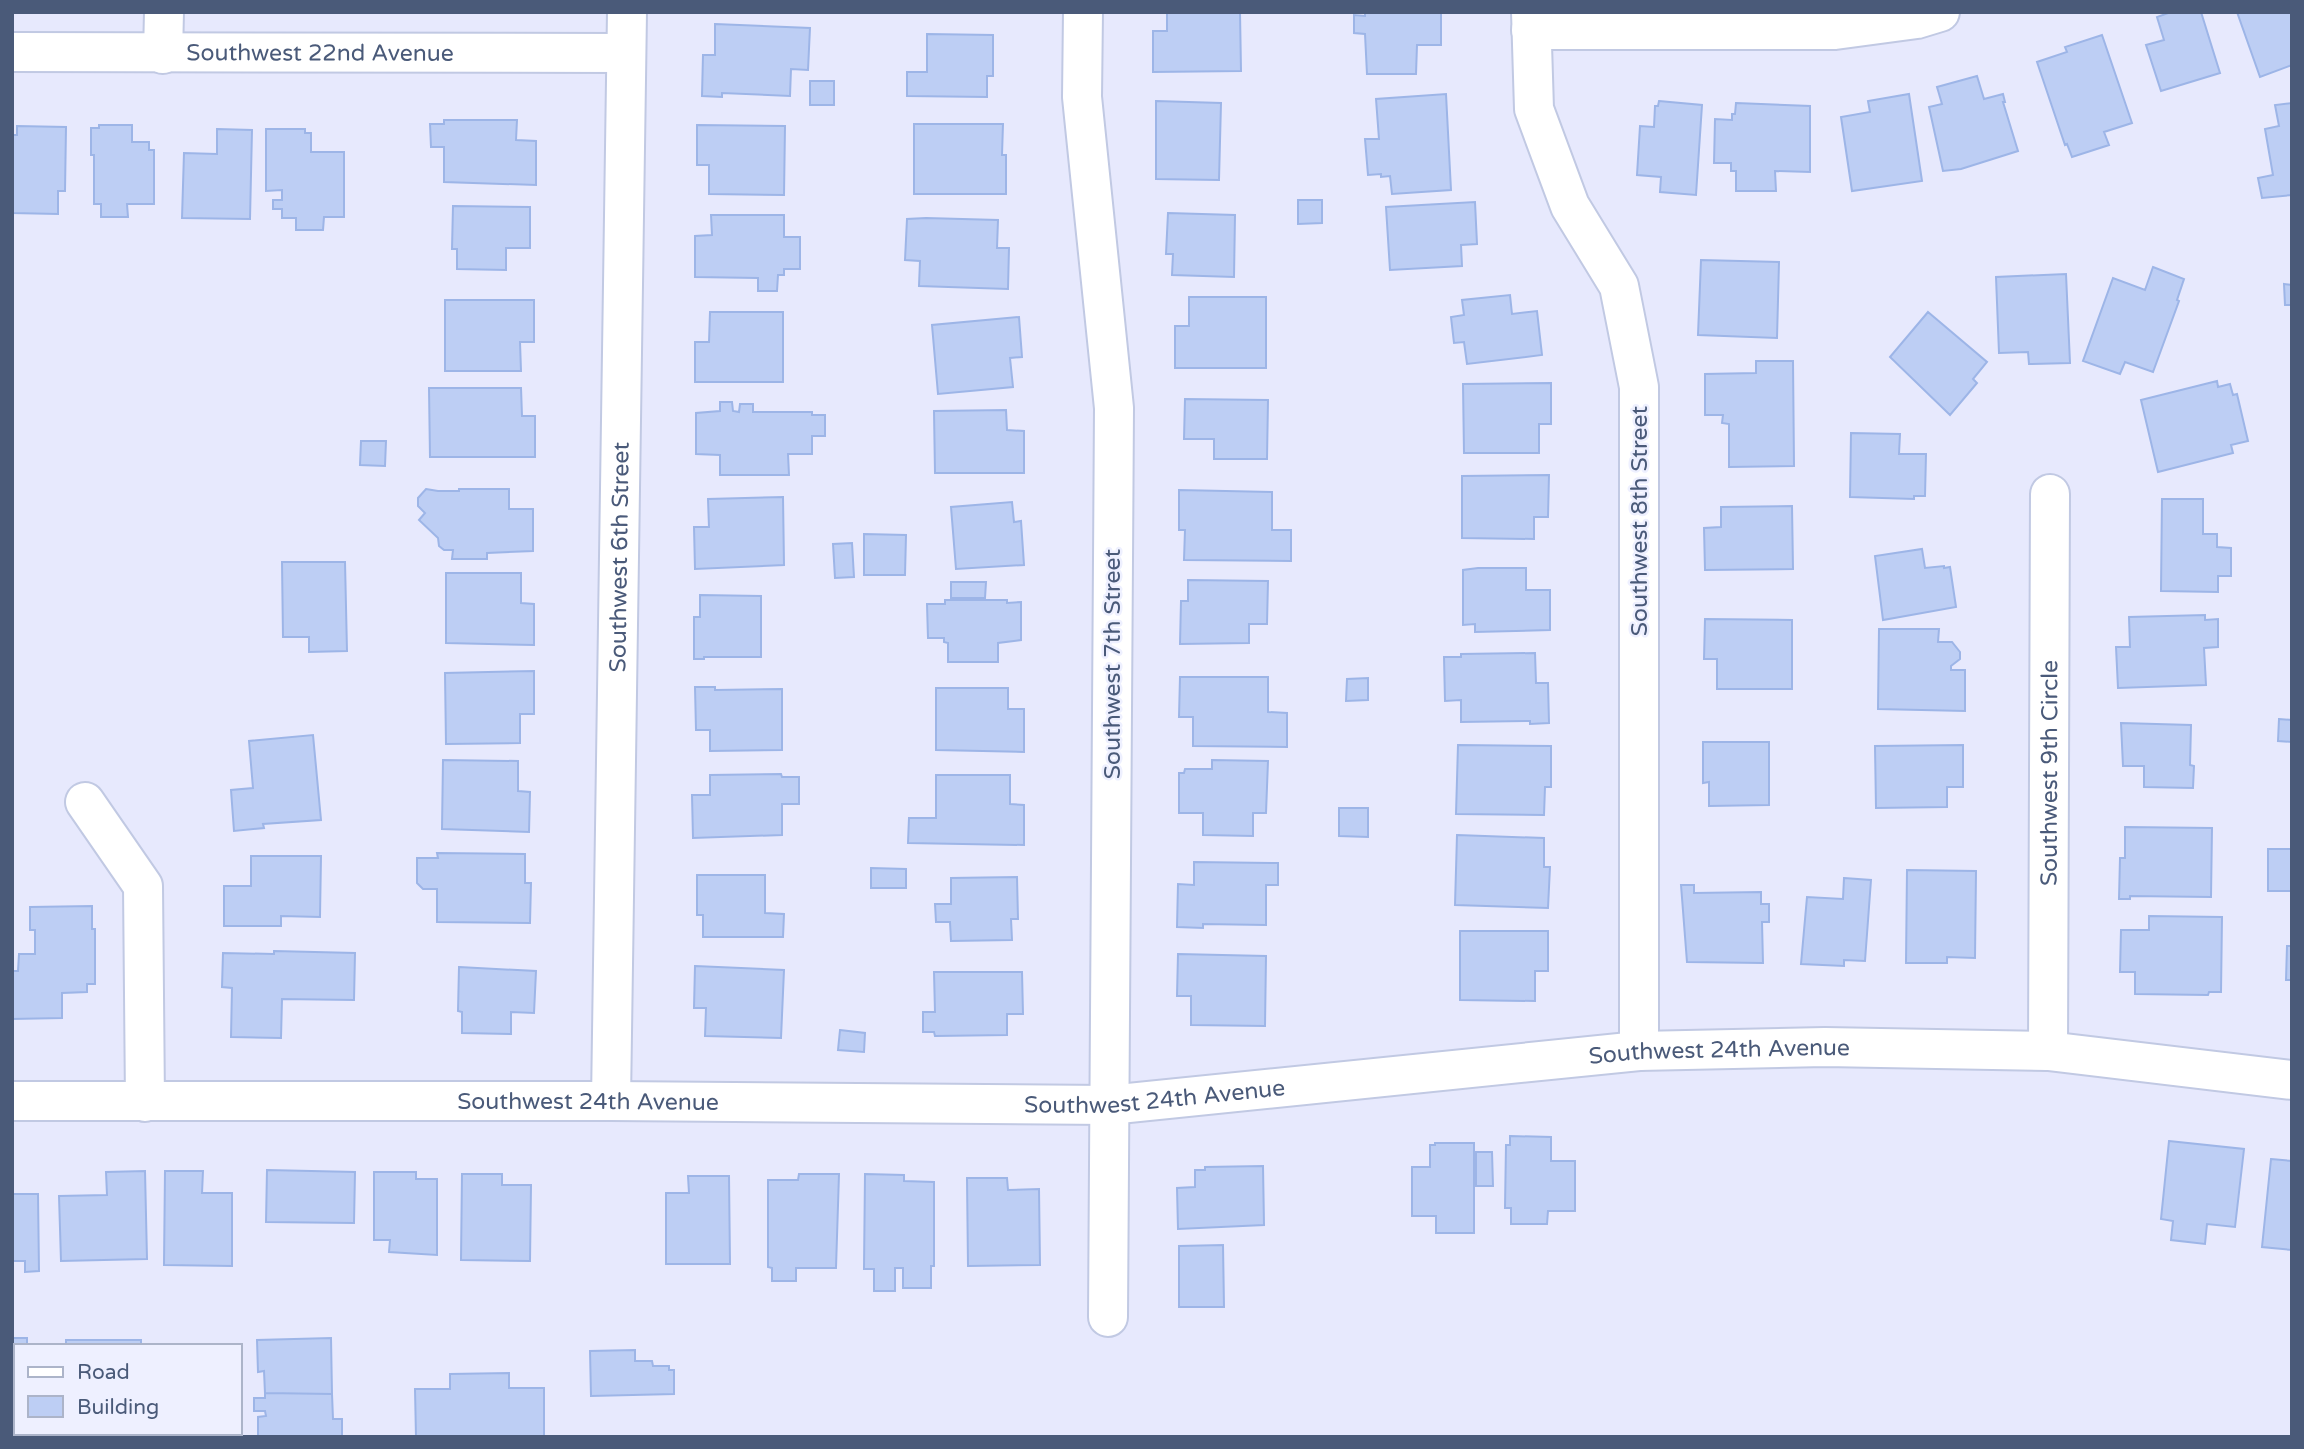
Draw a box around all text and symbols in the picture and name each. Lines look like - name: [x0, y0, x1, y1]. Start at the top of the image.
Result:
- street label: Southwest 22nd Avenue: [186, 39, 454, 68]
- street label: Southwest 8th Street: [1626, 406, 1654, 636]
- street label: Southwest 6th Street: [604, 441, 636, 673]
- street label: Southwest 7th Street: [1099, 549, 1127, 779]
- street label: Southwest 9th Circle: [2036, 660, 2064, 886]
- street label: Southwest 24th Avenue: [1587, 1034, 1850, 1071]
- street label: Southwest 24th Avenue: [1024, 1074, 1286, 1120]
- street label: Southwest 24th Avenue: [457, 1088, 719, 1117]
- legend: [14, 1344, 242, 1435]
- text: Road: [77, 1360, 130, 1385]
- text: Building: [77, 1395, 159, 1420]

